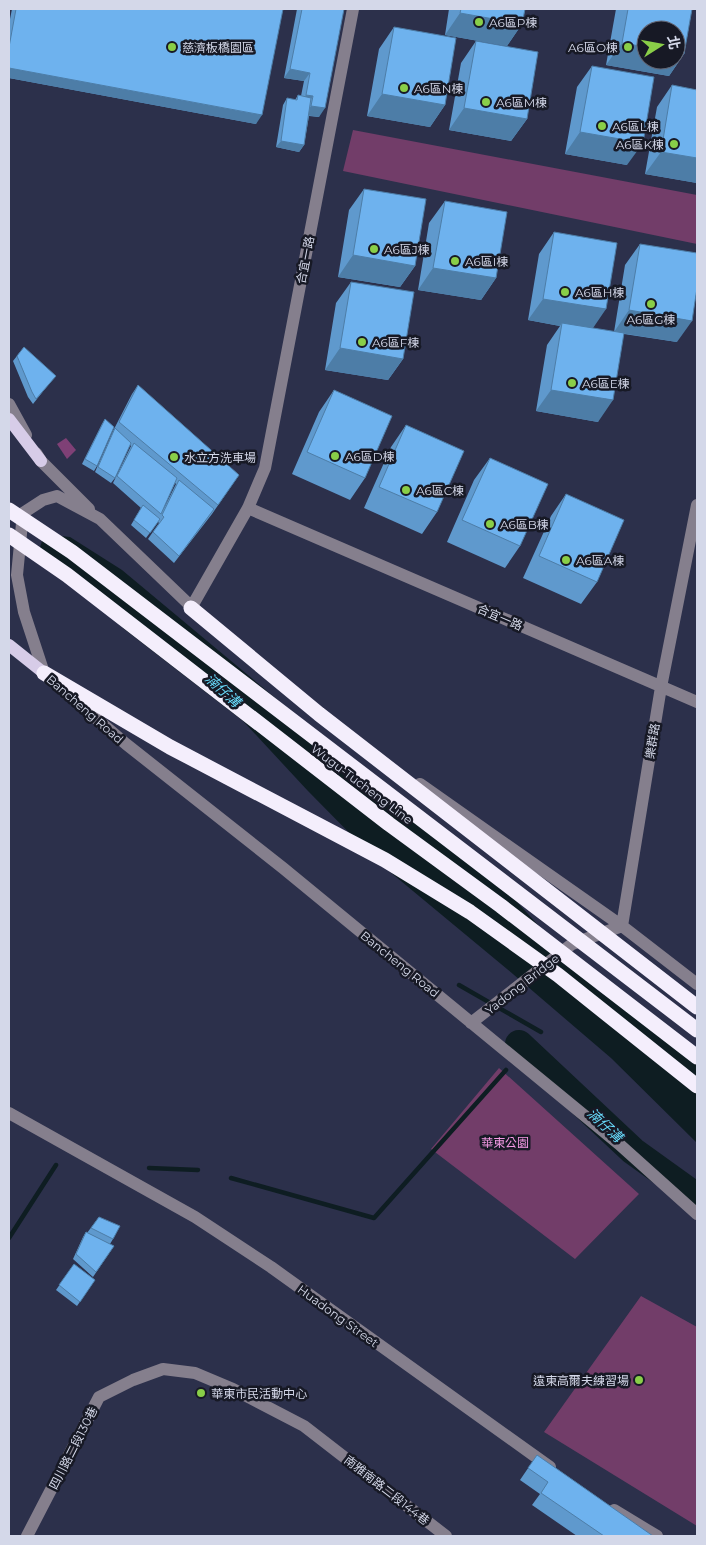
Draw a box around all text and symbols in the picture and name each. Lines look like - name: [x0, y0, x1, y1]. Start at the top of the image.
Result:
- place label: A6區P棟: [489, 15, 537, 30]
- marker: A6區P棟: [473, 16, 485, 28]
- north arrow: [636, 20, 686, 70]
- text: 北: [664, 34, 684, 51]
- place label: 慈濟板橋園區: [182, 40, 254, 55]
- place label: A6區O棟: [568, 40, 618, 55]
- marker: 慈濟板橋園區: [166, 41, 178, 53]
- marker: A6區O棟: [622, 41, 634, 53]
- place label: A6區N棟: [414, 81, 464, 96]
- marker: A6區N棟: [398, 82, 410, 94]
- place label: A6區M棟: [496, 95, 547, 110]
- marker: A6區M棟: [480, 96, 492, 108]
- place label: A6區L棟: [612, 119, 659, 134]
- marker: A6區L棟: [596, 120, 608, 132]
- place label: A6區K棟: [616, 137, 664, 152]
- marker: A6區K棟: [668, 138, 680, 150]
- street label: 合宜一路: [293, 235, 317, 285]
- place label: A6區J棟: [384, 242, 430, 257]
- marker: A6區J棟: [368, 243, 380, 255]
- place label: A6區I棟: [465, 254, 508, 269]
- marker: A6區I棟: [449, 255, 461, 267]
- place label: A6區H棟: [575, 285, 625, 300]
- marker: A6區H棟: [559, 286, 571, 298]
- marker: A6區G棟: [645, 298, 657, 310]
- place label: A6區G棟: [626, 312, 676, 327]
- place label: A6區F棟: [372, 335, 419, 350]
- marker: A6區F棟: [356, 336, 368, 348]
- place label: A6區E棟: [582, 376, 630, 391]
- marker: A6區E棟: [566, 377, 578, 389]
- place label: A6區D棟: [345, 449, 395, 464]
- place label: 水立方洗車場: [184, 450, 256, 465]
- marker: A6區D棟: [329, 450, 341, 462]
- marker: 水立方洗車場: [168, 451, 180, 463]
- place label: A6區C棟: [416, 483, 464, 498]
- marker: A6區C棟: [400, 484, 412, 496]
- place label: A6區B棟: [500, 517, 549, 532]
- marker: A6區B棟: [484, 518, 496, 530]
- place label: A6區A棟: [576, 553, 624, 568]
- marker: A6區A棟: [560, 554, 572, 566]
- street label: 合宜一路: [475, 601, 525, 633]
- water label: 湳仔溝: [201, 669, 246, 712]
- street label: Bancheng Road: [43, 671, 127, 747]
- street label: 樂群路: [642, 722, 662, 760]
- street label: Wugu-Tucheng Line: [308, 741, 416, 827]
- street label: Bancheng Road: [358, 928, 442, 1000]
- street label: Yadong Bridge: [482, 950, 562, 1018]
- water label: 湳仔溝: [584, 1104, 628, 1147]
- park label: 華東公園: [481, 1135, 529, 1150]
- street label: Huadong Street: [295, 1282, 381, 1350]
- place label: 遠東高爾夫練習場: [533, 1373, 629, 1388]
- marker: 遠東高爾夫練習場: [633, 1374, 645, 1386]
- place label: 華東市民活動中心: [211, 1386, 307, 1401]
- marker: 華東市民活動中心: [195, 1387, 207, 1399]
- street label: 四川路二段130巷: [46, 1404, 100, 1492]
- street label: 南雅南路二段144巷: [341, 1452, 433, 1528]

